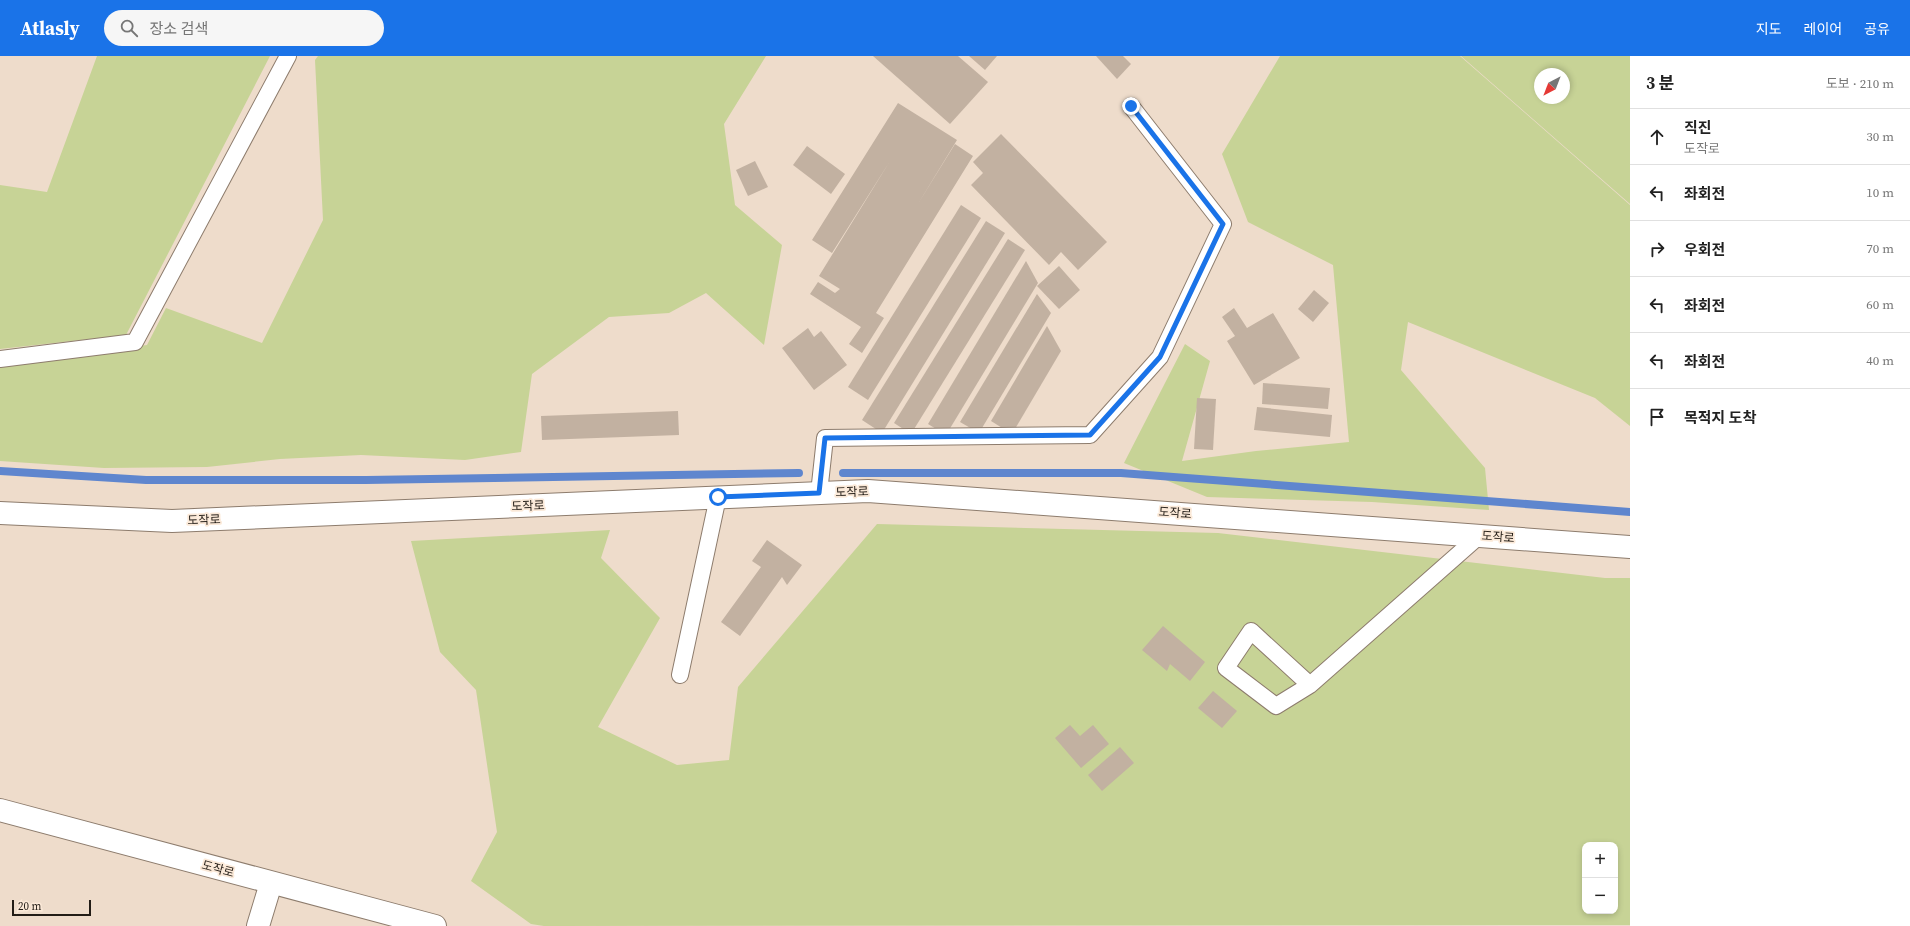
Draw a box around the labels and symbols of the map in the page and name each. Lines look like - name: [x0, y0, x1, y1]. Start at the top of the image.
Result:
- north arrow: [1534, 68, 1570, 104]
- route end: [1122, 97, 1140, 115]
- street label: 도작로: [835, 483, 869, 501]
- route start: [709, 488, 727, 506]
- street label: 도작로: [511, 497, 545, 515]
- street label: 도작로: [1158, 504, 1192, 522]
- street label: 도작로: [187, 511, 221, 529]
- street label: 도작로: [1481, 528, 1515, 546]
- street label: 도작로: [200, 857, 236, 881]
- scale bar: [12, 898, 91, 917]

